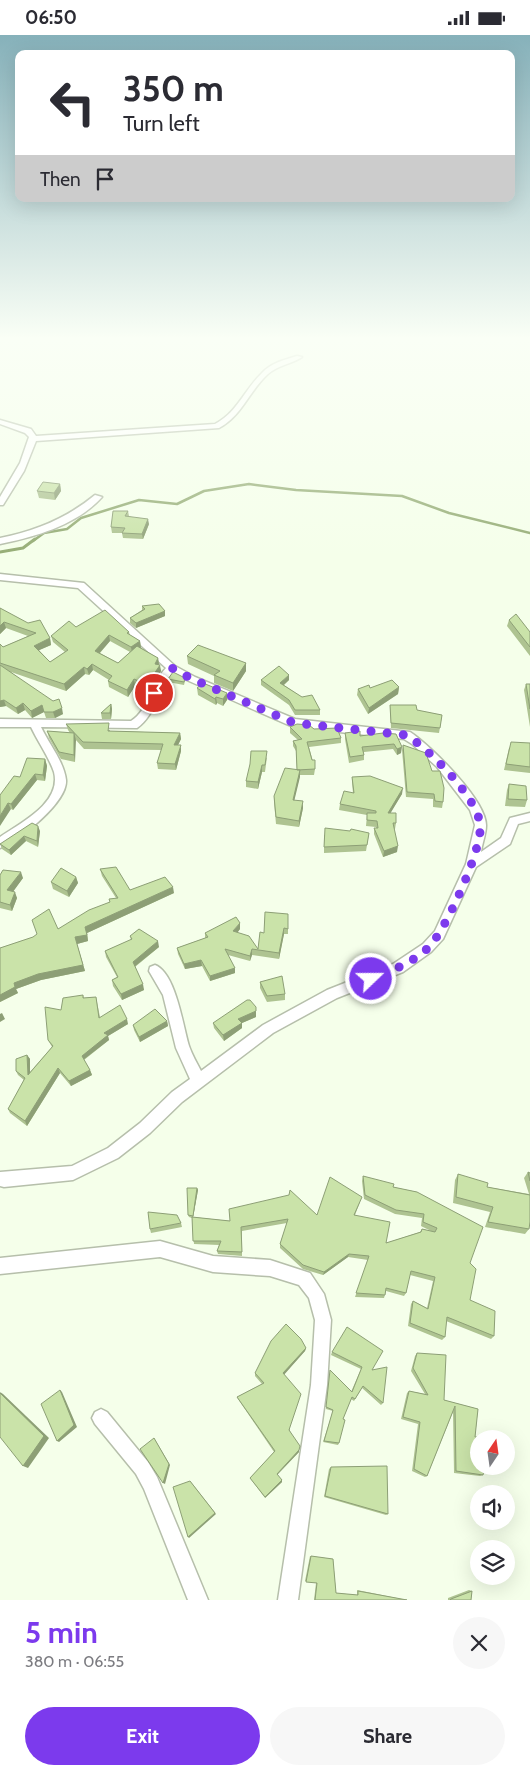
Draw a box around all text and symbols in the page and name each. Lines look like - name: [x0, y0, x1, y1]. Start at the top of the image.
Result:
- text: 06:50: [25, 6, 77, 29]
- text: 350 m: [123, 67, 224, 110]
- icon: left: [40, 70, 105, 135]
- text: Turn left: [123, 110, 200, 137]
- icon: arrive: [91, 165, 119, 193]
- text: Then: [40, 168, 81, 191]
- pin: [133, 672, 175, 714]
- icon: arrive: [140, 679, 168, 707]
- position arrow: [344, 952, 396, 1004]
- north arrow: [470, 1430, 515, 1475]
- map controls: [470, 1430, 515, 1585]
- button: sound: [470, 1485, 515, 1530]
- button: layers: [470, 1540, 515, 1585]
- text: 5 min: [25, 1614, 98, 1651]
- button: close: [453, 1617, 505, 1669]
- text: 380 m · 06:55: [25, 1652, 124, 1671]
- button: Exit: [25, 1707, 260, 1765]
- button: Share: [270, 1707, 505, 1765]

